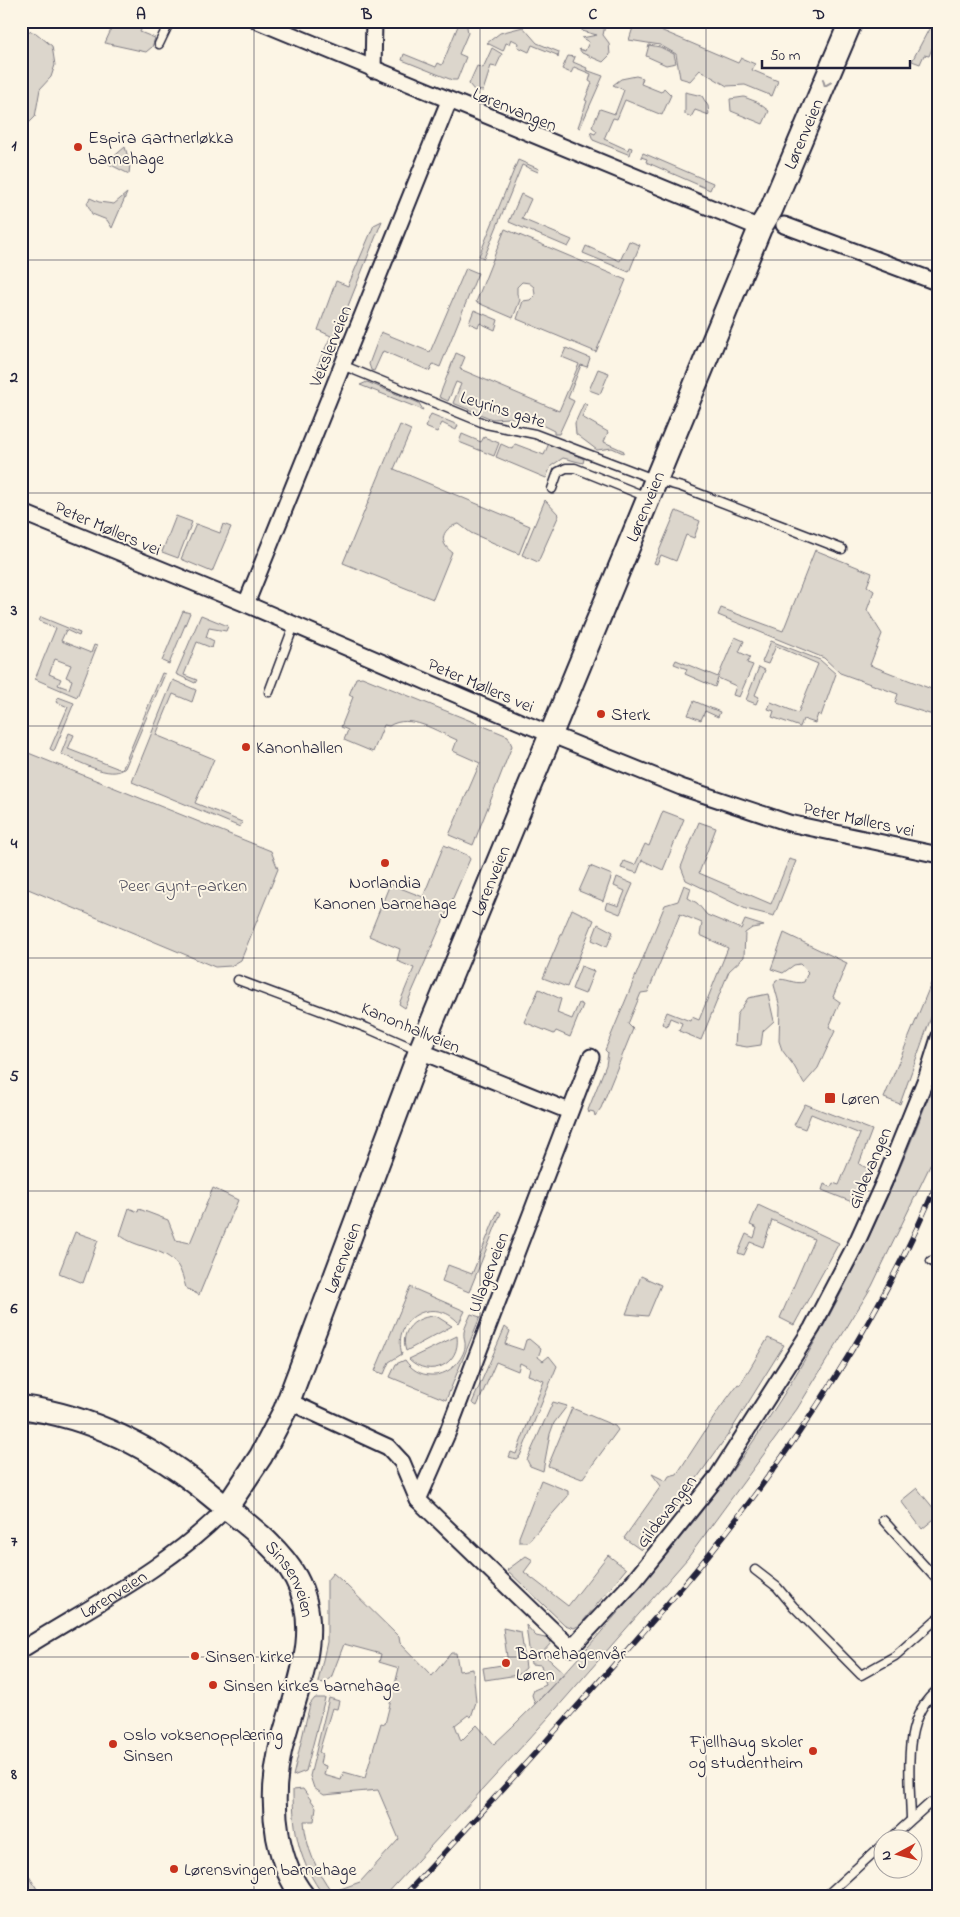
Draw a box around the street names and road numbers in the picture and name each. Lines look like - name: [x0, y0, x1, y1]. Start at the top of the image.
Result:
- street label: Lørenvangen: [468, 82, 561, 141]
- street label: Lørenveien: [779, 95, 832, 174]
- street label: Vekslerveien: [303, 302, 360, 392]
- street label: Leyrins gate: [456, 386, 549, 437]
- street label: Lørenveien: [621, 468, 673, 546]
- street label: Peter Møllers vei: [50, 496, 165, 564]
- street label: Peter Møllers vei: [423, 653, 538, 721]
- street label: Peter Møllers vei: [800, 796, 917, 845]
- street label: Lørenveien: [466, 842, 518, 921]
- street label: Kanonhallveien: [357, 996, 464, 1061]
- street label: Gildevangen: [842, 1124, 901, 1214]
- street label: Lørenveien: [319, 1219, 369, 1298]
- street label: Ullagerveien: [463, 1228, 518, 1317]
- street label: Gildevangen: [631, 1470, 705, 1555]
- street label: Sinsenveien: [258, 1535, 319, 1619]
- street label: Lørenveien: [76, 1565, 153, 1626]

